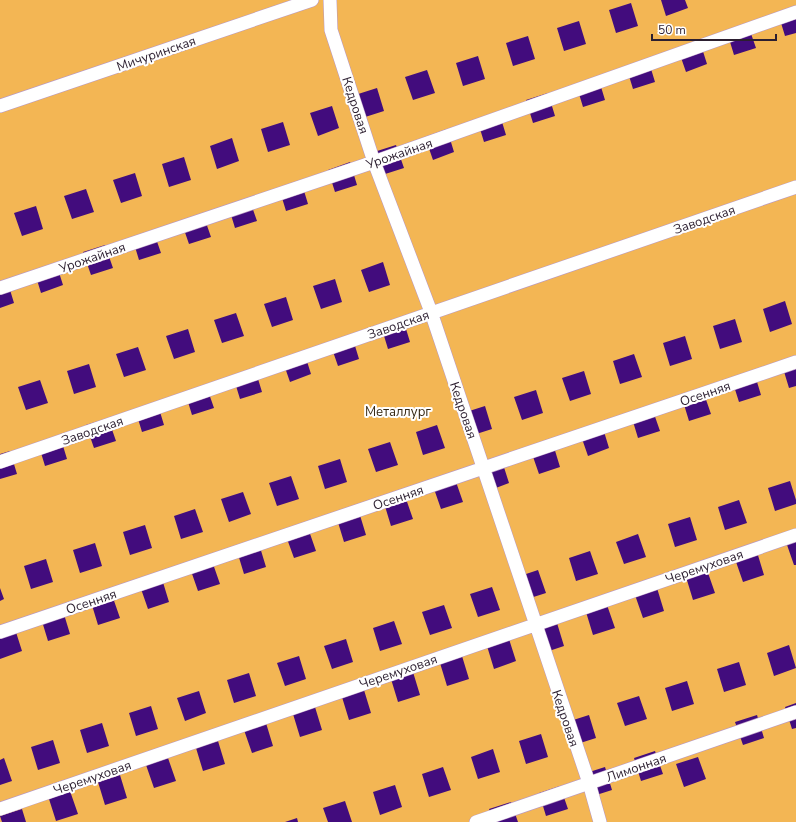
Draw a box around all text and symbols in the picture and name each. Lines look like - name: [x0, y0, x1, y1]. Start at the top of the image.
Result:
- scale bar: [652, 16, 776, 42]
- text: 50 m: [658, 22, 686, 38]
- street label: Мичуринская: [114, 32, 198, 76]
- street label: Кедровая: [337, 74, 373, 136]
- street label: Урожайная: [363, 134, 435, 174]
- street label: Заводская: [671, 201, 738, 239]
- street label: Урожайная: [56, 238, 128, 278]
- street label: Заводская: [365, 306, 432, 344]
- street label: Осенняя: [678, 377, 733, 411]
- street label: Кедровая: [445, 379, 481, 441]
- park label: Металлург: [365, 403, 431, 421]
- street label: Заводская: [59, 412, 126, 450]
- street label: Осенняя: [371, 481, 426, 515]
- street label: Черемуховая: [663, 545, 746, 589]
- street label: Осенняя: [64, 585, 119, 619]
- street label: Черемуховая: [357, 650, 440, 694]
- street label: Кедровая: [547, 687, 583, 749]
- street label: Лимонная: [604, 749, 669, 787]
- street label: Черемуховая: [51, 756, 134, 800]

